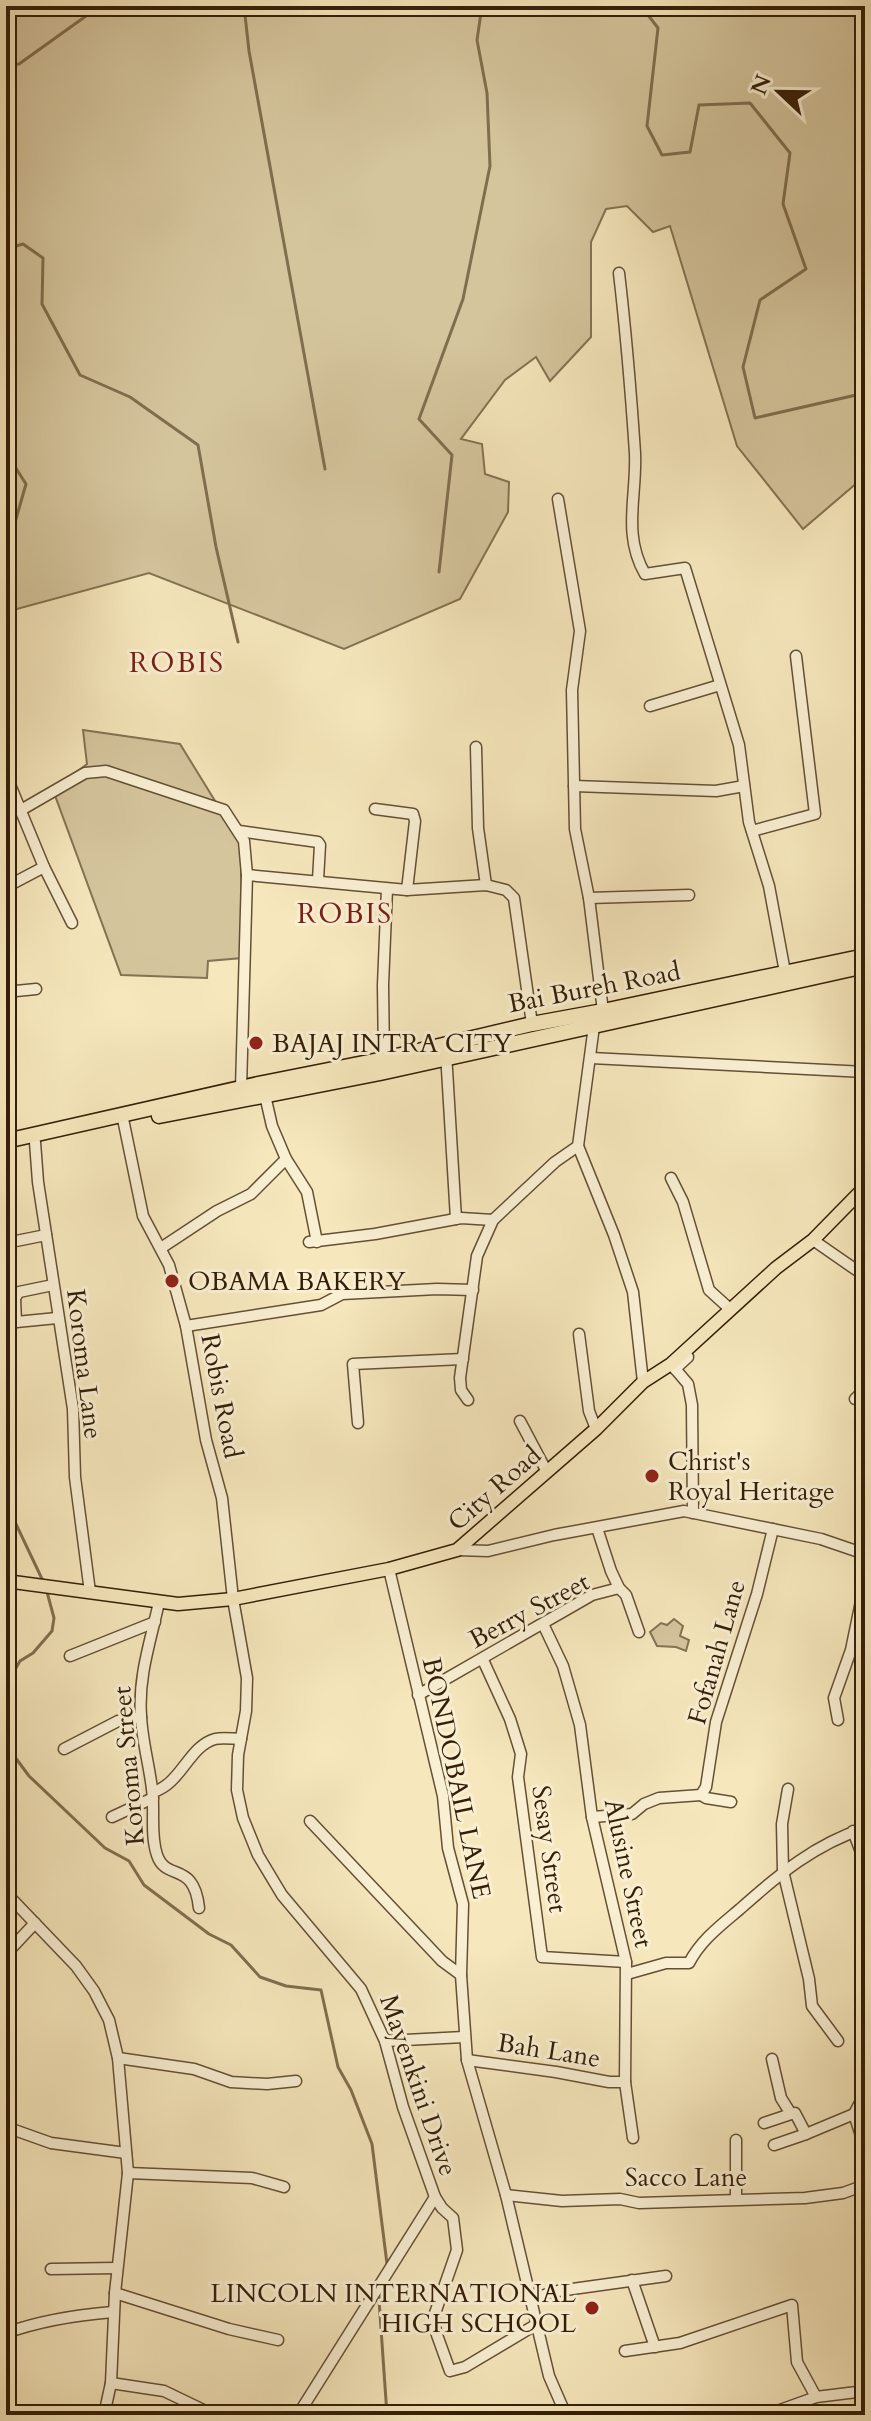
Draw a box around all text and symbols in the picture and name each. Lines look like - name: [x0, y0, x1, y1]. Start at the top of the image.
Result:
- north arrow: [739, 52, 819, 132]
- text: N: [744, 70, 779, 99]
- district label: ROBIS: [129, 644, 225, 682]
- district label: ROBIS: [297, 895, 393, 933]
- street label: Bai Bureh Road: [505, 954, 683, 1021]
- place label: BAJAJ INTRA CITY: [272, 1026, 513, 1061]
- marker: BAJAJ INTRA CITY: [247, 1034, 265, 1052]
- place label: OBAMA BAKERY: [188, 1264, 406, 1299]
- marker: OBAMA BAKERY: [163, 1272, 181, 1290]
- street label: Koroma Lane: [58, 1287, 111, 1441]
- street label: Robis Road: [192, 1331, 251, 1462]
- street label: City Road: [440, 1438, 549, 1539]
- place label: Christ's Royal Heritage: [668, 1444, 835, 1509]
- marker: Christ's Royal Heritage: [643, 1467, 661, 1485]
- street label: Berry Street: [463, 1564, 596, 1657]
- street label: Fofanah Lane: [679, 1576, 754, 1729]
- street label: BONDOBAIL LANE: [414, 1654, 499, 1902]
- street label: Koroma Street: [104, 1685, 153, 1847]
- street label: Sesay Street: [523, 1783, 576, 1915]
- street label: Alusine Street: [596, 1795, 661, 1951]
- street label: Mayenkini Drive: [371, 1990, 466, 2180]
- street label: Bah Lane: [495, 2025, 603, 2076]
- street label: Sacco Lane: [625, 2160, 747, 2195]
- place label: LINCOLN INTERNATIONAL HIGH SCHOOL: [210, 2276, 576, 2341]
- marker: LINCOLN INTERNATIONAL HIGH SCHOOL: [583, 2299, 601, 2317]

